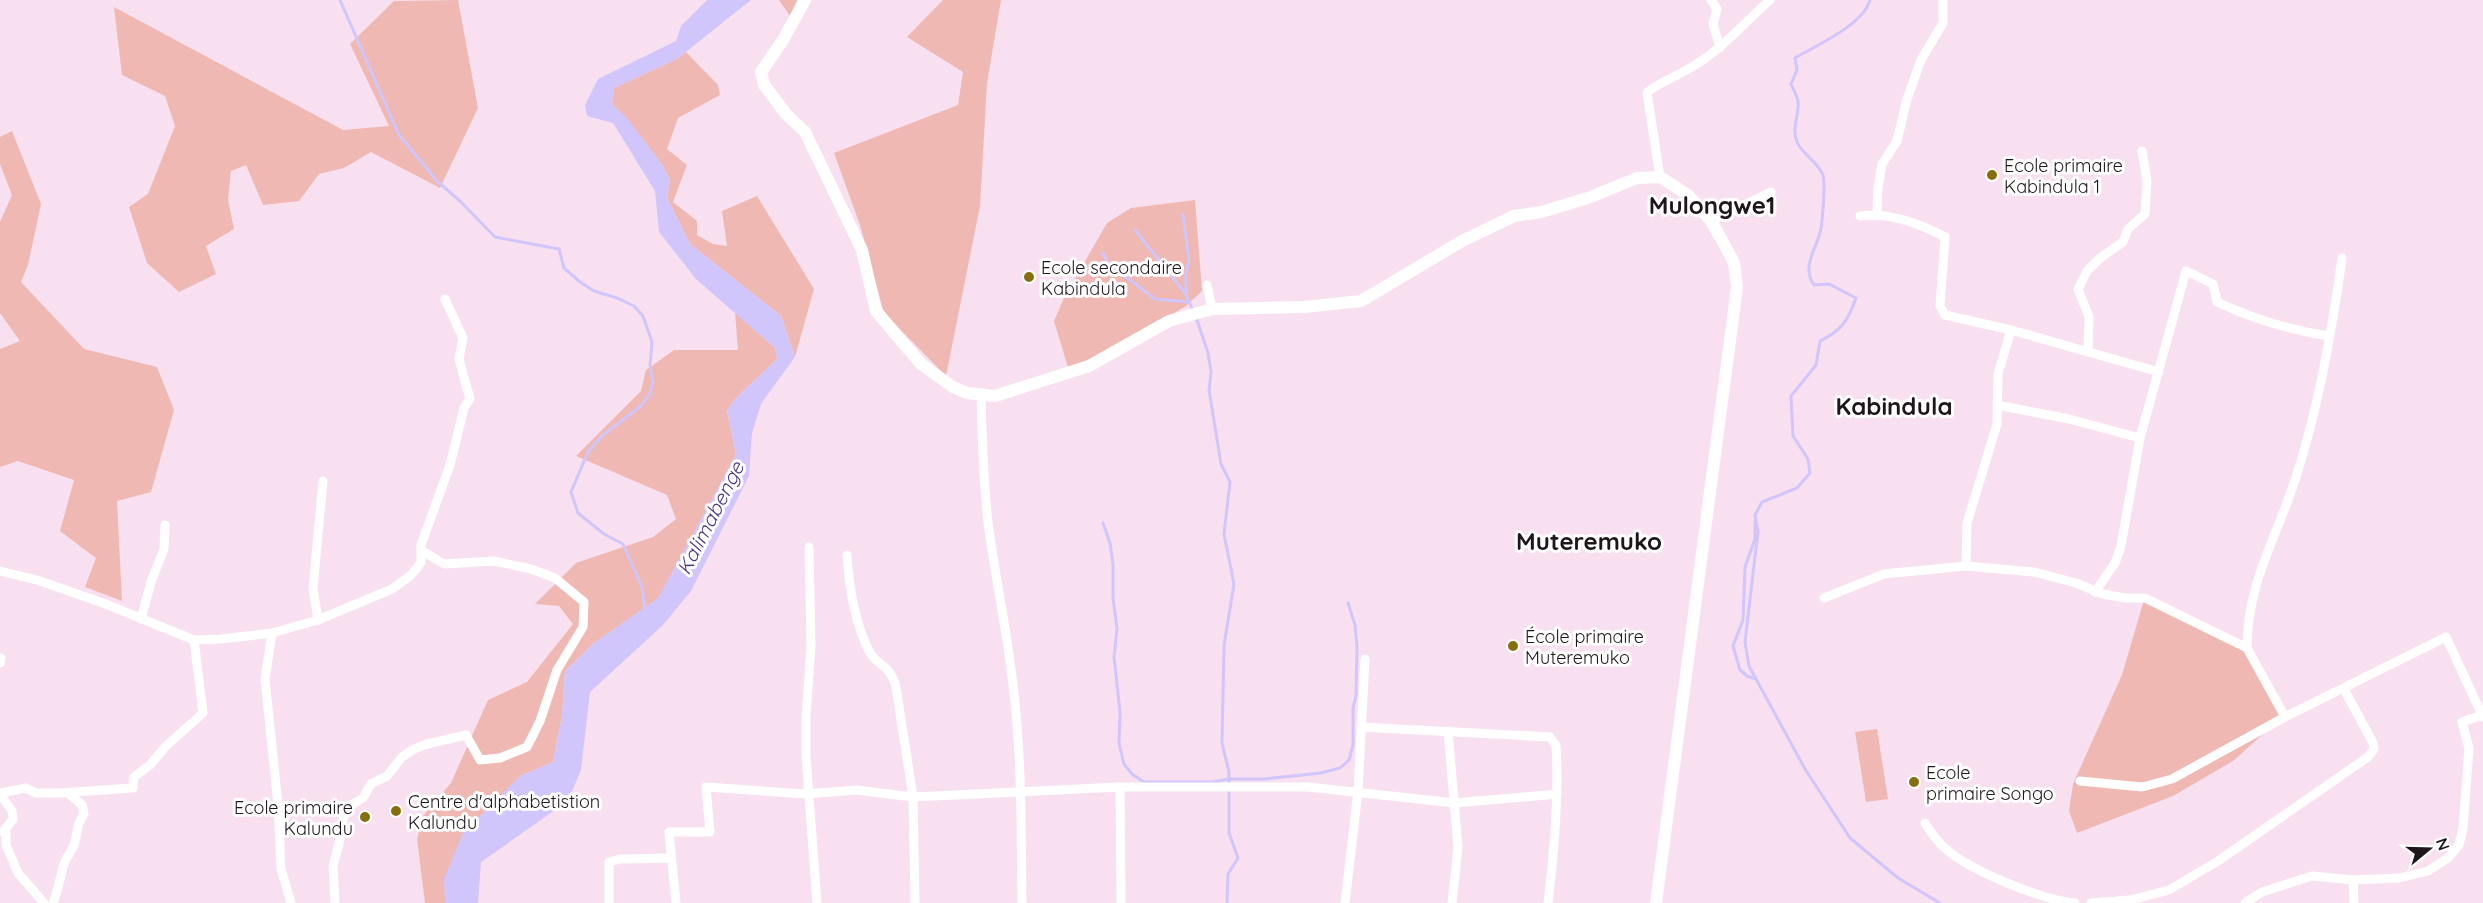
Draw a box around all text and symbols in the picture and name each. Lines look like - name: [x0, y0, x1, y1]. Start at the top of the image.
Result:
- place label: Ecole primaire Kabindula 1: [2004, 154, 2123, 198]
- marker: Ecole primaire Kabindula 1: [1985, 168, 1999, 182]
- district label: Mulongwe1: [1649, 190, 1775, 220]
- place label: Ecole secondaire Kabindula: [1041, 256, 1182, 300]
- marker: Ecole secondaire Kabindula: [1022, 270, 1036, 284]
- district label: Kabindula: [1836, 391, 1952, 421]
- water label: Kalimabenge: [671, 457, 749, 579]
- district label: Muteremuko: [1516, 526, 1662, 556]
- place label: École primaire Muteremuko: [1525, 625, 1644, 669]
- marker: École primaire Muteremuko: [1506, 639, 1520, 653]
- place label: Ecole primaire Songo: [1926, 761, 2054, 805]
- marker: Ecole primaire Songo: [1907, 775, 1921, 789]
- place label: Centre d'alphabetistion Kalundu: [408, 790, 600, 834]
- place label: Ecole primaire Kalundu: [234, 796, 353, 840]
- marker: Centre d'alphabetistion Kalundu: [389, 804, 403, 818]
- marker: Ecole primaire Kalundu: [358, 810, 372, 824]
- north arrow: [2399, 819, 2459, 879]
- text: N: [2432, 835, 2455, 853]

